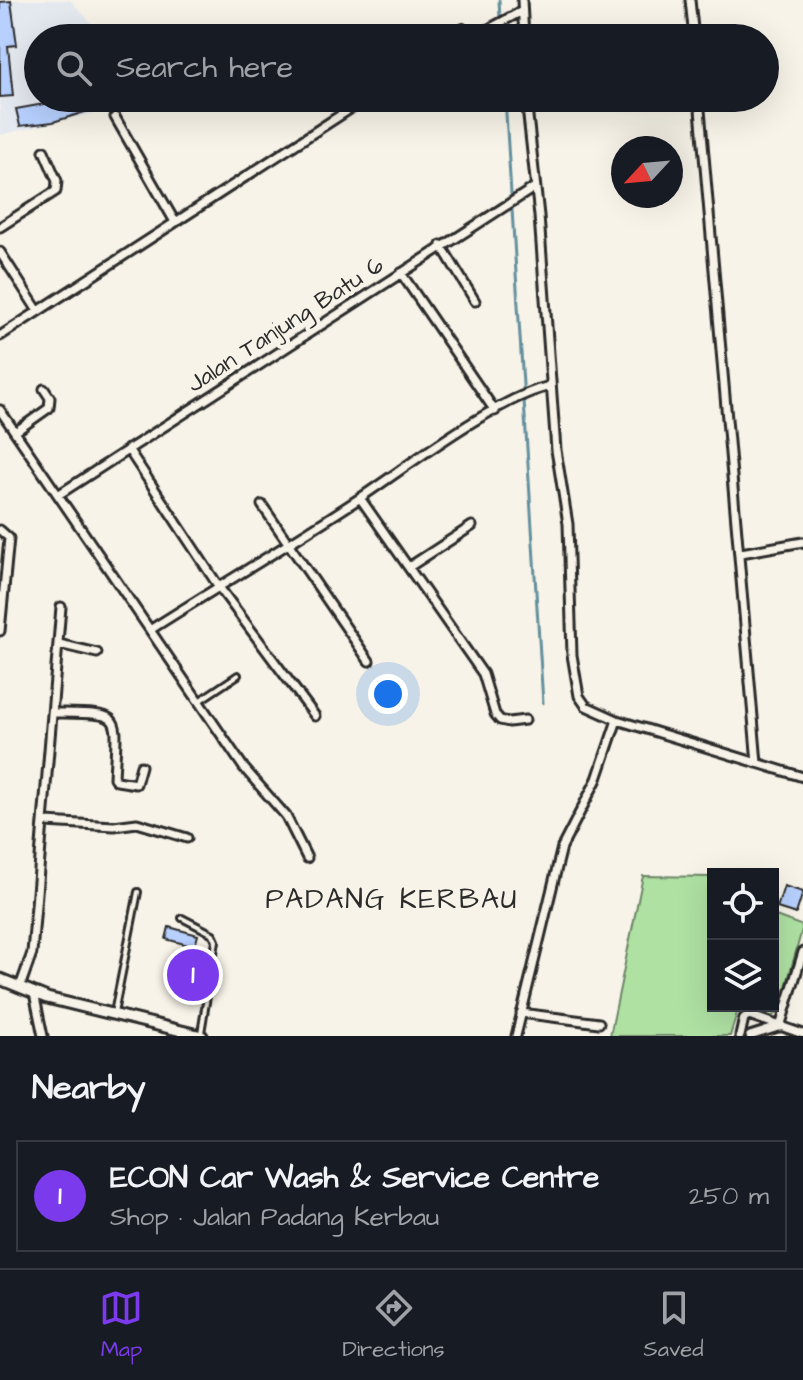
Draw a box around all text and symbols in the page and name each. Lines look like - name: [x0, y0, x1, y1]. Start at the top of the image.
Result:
- search box: [24, 24, 779, 112]
- icon: search: [52, 46, 96, 90]
- text: Search here: [116, 47, 293, 89]
- north arrow: [611, 136, 683, 208]
- street label: Jalan Tanjung Batu 6: [181, 249, 391, 402]
- your location: [368, 674, 408, 714]
- map controls: [707, 868, 779, 1012]
- button: locate: [707, 868, 779, 940]
- district label: PADANG KERBAU: [265, 880, 519, 919]
- button: layers: [707, 940, 779, 1012]
- pin: 1: [167, 945, 219, 1005]
- text: Nearby: [32, 1064, 146, 1112]
- text: ECON Car Wash & Service Centre: [110, 1157, 599, 1199]
- text: 1: [58, 1178, 62, 1214]
- text: 250 m: [689, 1178, 769, 1214]
- text: Shop · Jalan Padang Kerbau: [110, 1199, 439, 1235]
- tab: Map: [99, 1286, 143, 1365]
- tab: Directions: [342, 1286, 445, 1365]
- tab: Saved: [644, 1286, 704, 1365]

